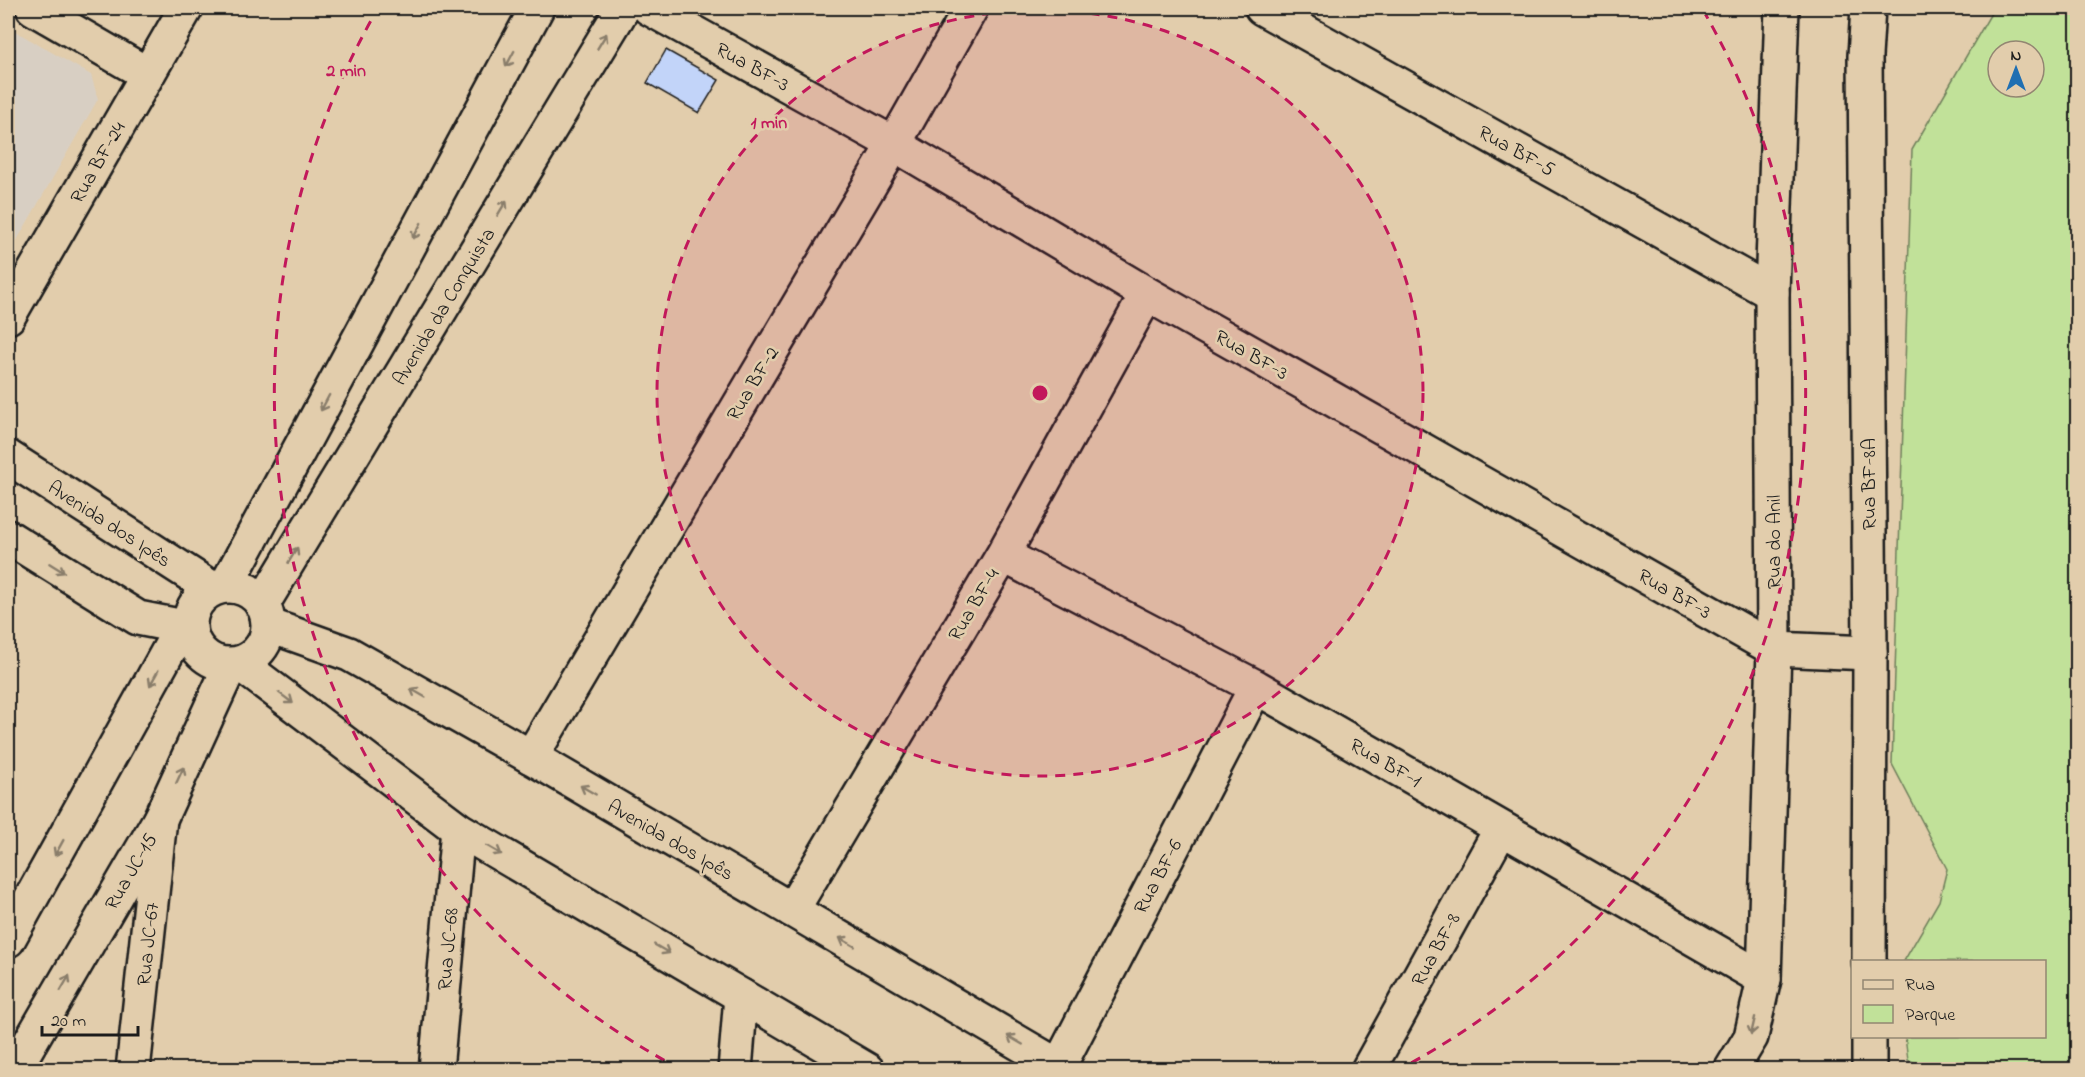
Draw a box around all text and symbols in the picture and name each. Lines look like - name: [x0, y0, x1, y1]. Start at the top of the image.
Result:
- one-way arrow: [597, 33, 609, 50]
- street label: Rua BF-3: [710, 36, 794, 100]
- north arrow: [1986, 39, 2046, 99]
- text: N: [2011, 44, 2022, 68]
- one-way arrow: [504, 50, 516, 67]
- text: 2 min: [325, 59, 366, 85]
- text: 1 min: [751, 111, 787, 137]
- street label: Rua BF-24: [64, 117, 134, 210]
- street label: Rua BF-5: [1472, 119, 1559, 185]
- one-way arrow: [496, 200, 508, 217]
- one-way arrow: [411, 222, 423, 239]
- street label: Avenida da Conquista: [387, 223, 504, 392]
- street label: Rua BF-3: [1209, 324, 1293, 389]
- street label: Rua BF-2: [721, 342, 788, 427]
- centre of rings: [1030, 383, 1050, 403]
- one-way arrow: [319, 393, 330, 411]
- street label: Rua BF-8A: [1856, 438, 1885, 530]
- street label: Avenida dos Ipês: [41, 474, 176, 576]
- street label: Rua do Anil: [1761, 495, 1790, 589]
- one-way arrow: [287, 547, 299, 564]
- one-way arrow: [48, 562, 65, 574]
- street label: Rua BF-4: [942, 563, 1008, 647]
- street label: Rua BF-3: [1632, 563, 1716, 628]
- one-way arrow: [148, 668, 159, 686]
- one-way arrow: [410, 687, 428, 698]
- one-way arrow: [278, 691, 294, 704]
- street label: Rua BF-1: [1343, 732, 1426, 796]
- one-way arrow: [174, 767, 186, 785]
- one-way arrow: [580, 784, 597, 796]
- street label: Avenida dos Ipês: [601, 793, 738, 889]
- street label: Rua JC-15: [99, 829, 166, 916]
- street label: Rua BF-6: [1127, 834, 1191, 920]
- one-way arrow: [53, 839, 65, 856]
- one-way arrow: [485, 844, 502, 856]
- street label: Rua JC-67: [131, 901, 168, 987]
- street label: Rua JC-68: [431, 907, 468, 992]
- street label: Rua BF-8: [1405, 908, 1469, 992]
- one-way arrow: [839, 935, 856, 947]
- one-way arrow: [653, 943, 670, 955]
- legend: [1851, 960, 2046, 1038]
- text: Rua: [1905, 973, 1935, 999]
- one-way arrow: [60, 974, 71, 992]
- scale bar: [42, 999, 138, 1037]
- text: Parque: [1905, 1003, 1956, 1029]
- text: 20 m: [51, 1009, 86, 1035]
- one-way arrow: [1747, 1016, 1758, 1036]
- one-way arrow: [1007, 1034, 1024, 1046]

